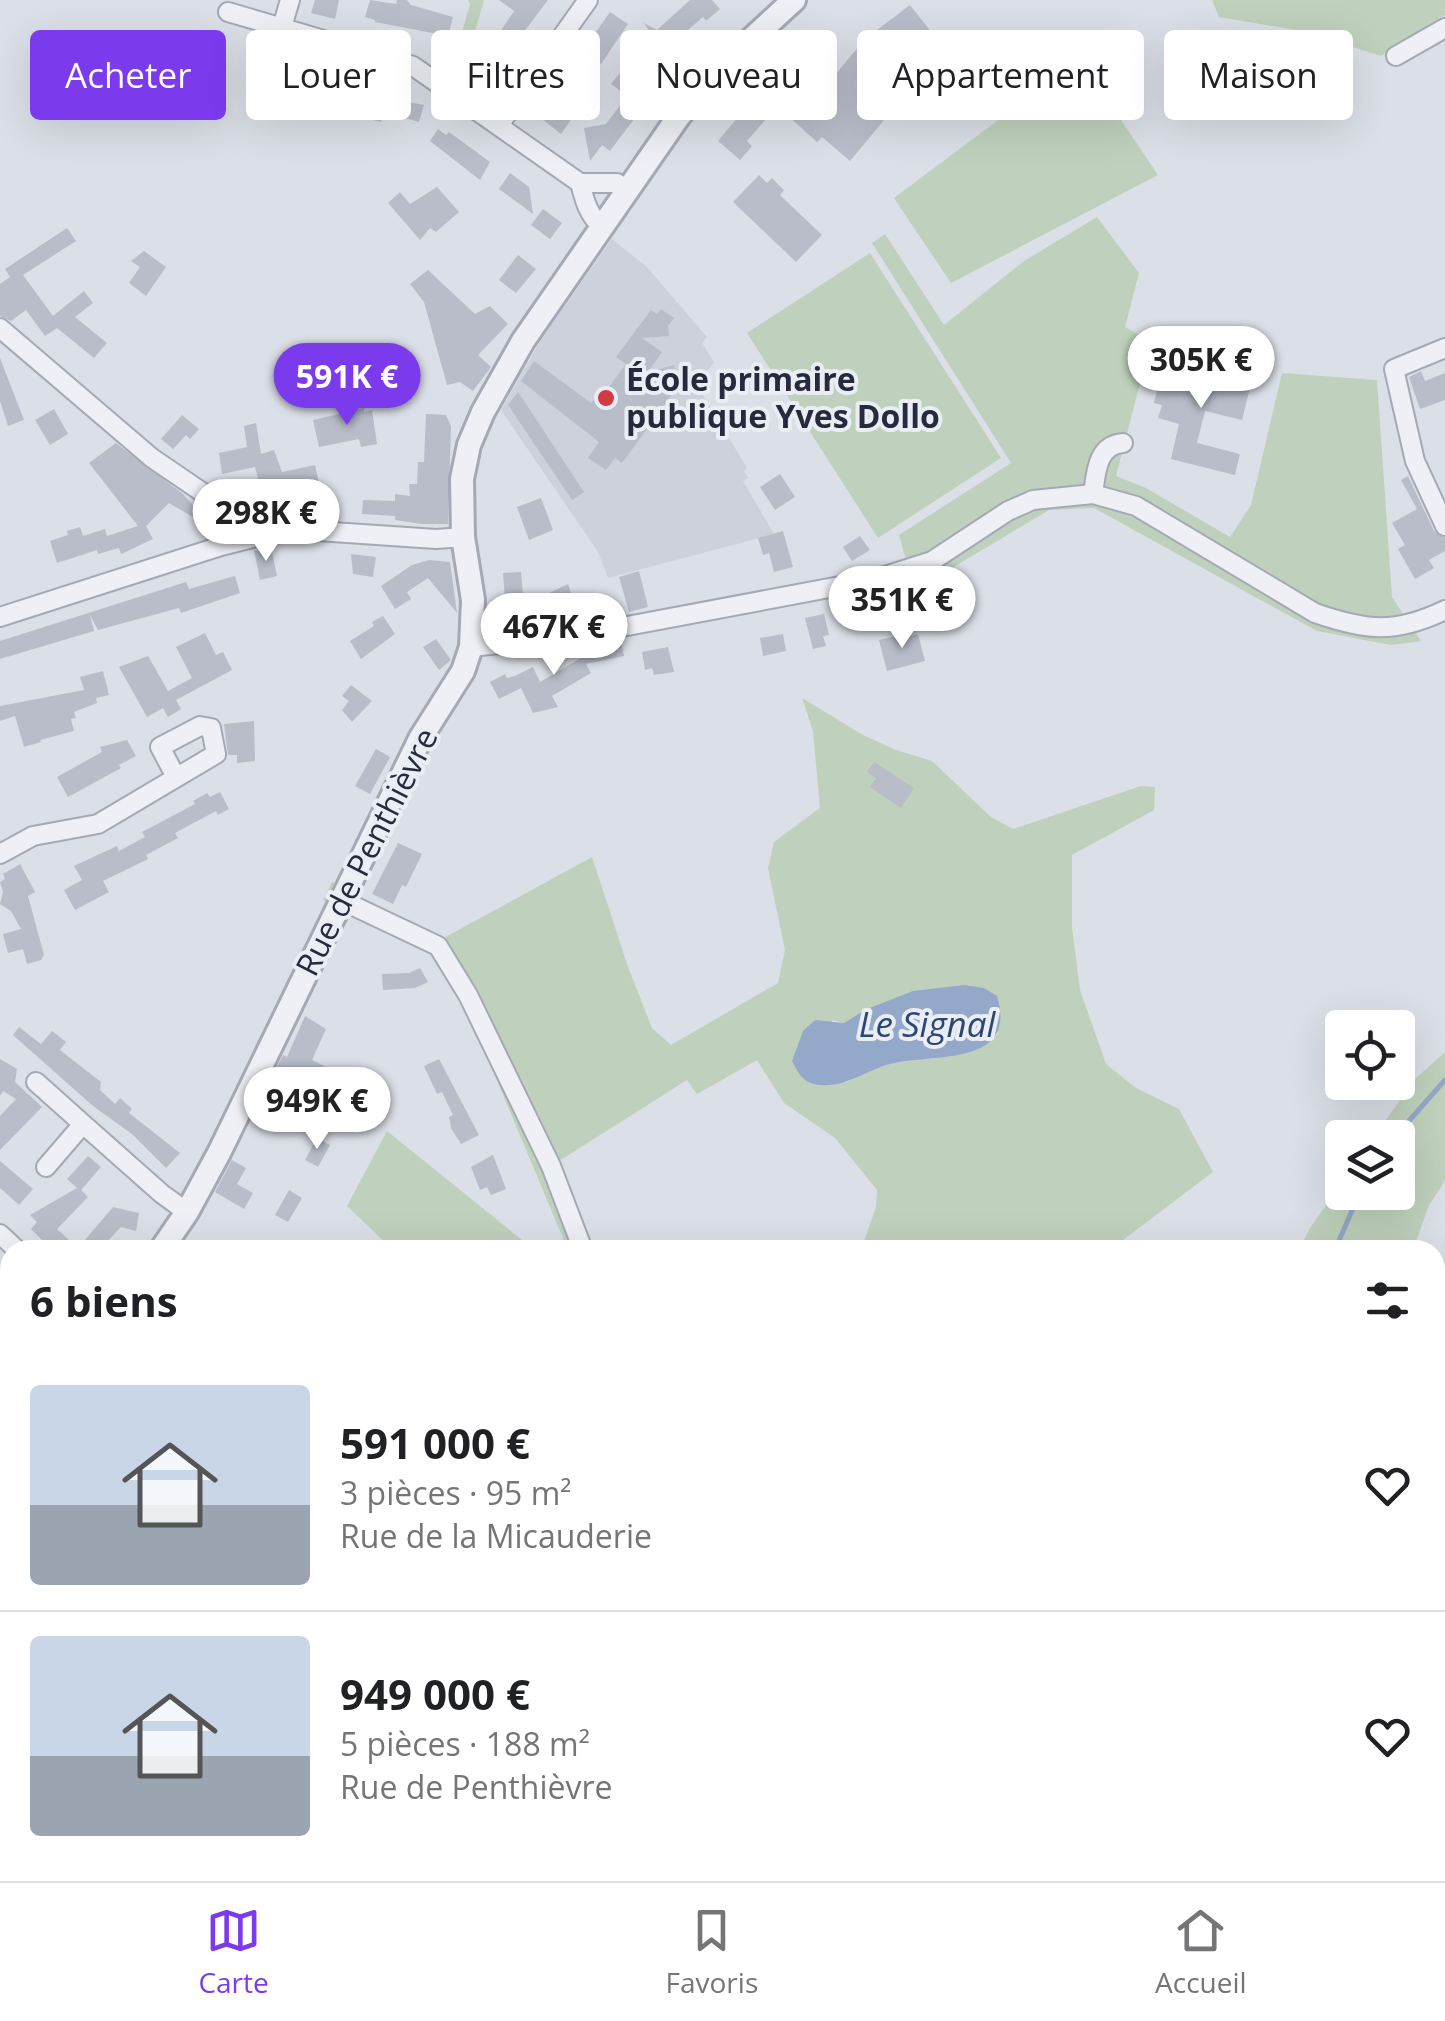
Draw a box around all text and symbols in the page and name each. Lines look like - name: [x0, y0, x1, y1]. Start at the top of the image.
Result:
- chip: Acheter: [30, 30, 226, 120]
- chip: Louer: [246, 30, 411, 120]
- chip: Filtres: [431, 30, 600, 120]
- chip: Nouveau: [620, 30, 837, 120]
- chip: Appartement: [857, 30, 1144, 120]
- chip: Maison: [1164, 30, 1353, 120]
- pin: 305K €: [1120, 326, 1282, 411]
- text: 305K €: [1150, 337, 1252, 380]
- pin: 591K €: [266, 343, 428, 428]
- text: 591K €: [296, 354, 398, 397]
- place label: École primaire publique Yves Dollo: [626, 357, 940, 437]
- marker: École primaire publique Yves Dollo: [595, 387, 617, 409]
- pin: 298K €: [185, 479, 347, 564]
- text: 298K €: [215, 490, 317, 533]
- pin: 351K €: [821, 566, 983, 651]
- text: 351K €: [851, 577, 953, 620]
- pin: 467K €: [473, 593, 635, 678]
- text: 467K €: [503, 604, 605, 647]
- street label: Rue de Penthièvre: [285, 720, 447, 982]
- water label: Le Signal: [859, 1000, 997, 1047]
- map controls: [1325, 1010, 1415, 1210]
- button: locate: [1325, 1010, 1415, 1100]
- pin: 949K €: [236, 1067, 398, 1152]
- text: 949K €: [266, 1078, 368, 1121]
- button: layers: [1325, 1120, 1415, 1210]
- text: 6 biens: [30, 1272, 178, 1329]
- icon: filters: [1360, 1273, 1415, 1328]
- text: 591 000 €: [340, 1414, 530, 1471]
- icon: home: [110, 1425, 230, 1545]
- icon: heart: [1360, 1458, 1415, 1513]
- text: 3 pièces · 95 m²: [340, 1471, 571, 1514]
- text: Rue de la Micauderie: [340, 1514, 652, 1557]
- text: 949 000 €: [340, 1665, 530, 1722]
- icon: home: [110, 1676, 230, 1796]
- icon: heart: [1360, 1709, 1415, 1764]
- text: 5 pièces · 188 m²: [340, 1722, 590, 1765]
- text: Rue de Penthièvre: [340, 1765, 612, 1808]
- tab: Carte: [198, 1903, 269, 2001]
- tab: Favoris: [666, 1903, 758, 2001]
- tab: Accueil: [1155, 1903, 1247, 2001]

